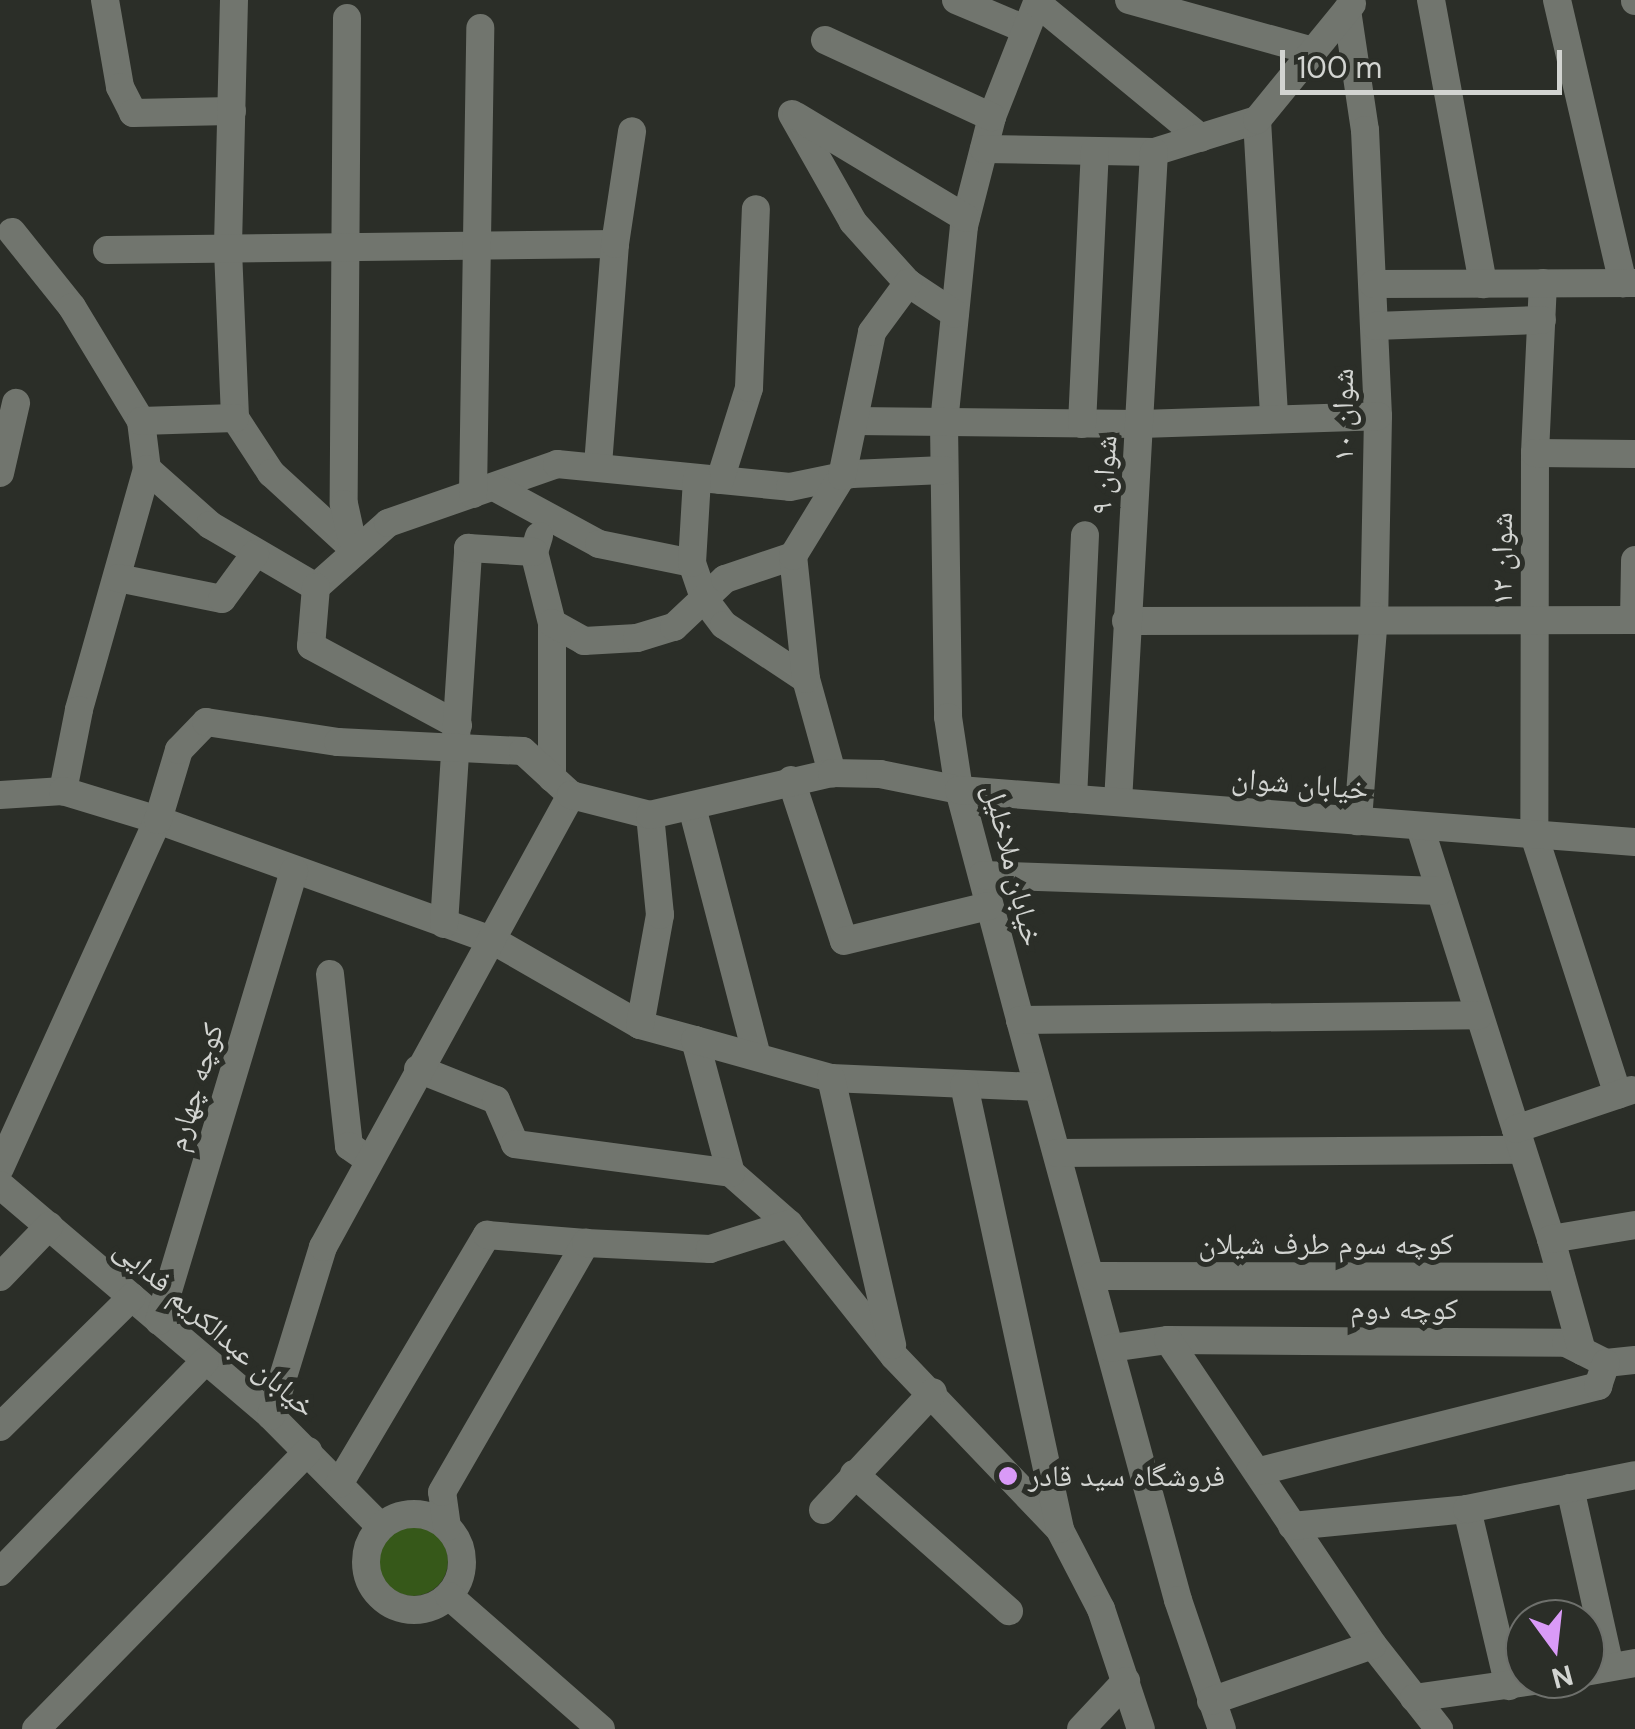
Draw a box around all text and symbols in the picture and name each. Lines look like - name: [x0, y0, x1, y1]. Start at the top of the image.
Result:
- scale bar: [1285, 30, 1568, 92]
- text: 100 m: [1297, 48, 1382, 87]
- street label: شوان ۱۰: [1325, 368, 1361, 462]
- street label: شوان ۹: [1083, 434, 1125, 516]
- street label: شوان ۱۲: [1484, 512, 1520, 606]
- street label: خیابان شوان: [1230, 760, 1370, 808]
- street label: خیابان ملاخلیل: [975, 780, 1051, 950]
- street label: کوچه چهارم: [159, 1019, 231, 1155]
- street label: کوچه سوم طرف شیلان: [1198, 1226, 1454, 1262]
- street label: خیابان عبدالکریم فدایی: [107, 1231, 323, 1425]
- street label: کوچه دوم: [1350, 1291, 1458, 1327]
- place label: فروشگاه سید قادر: [1028, 1458, 1225, 1494]
- marker: فروشگاه سید قادر: [997, 1465, 1019, 1487]
- north arrow: [1505, 1599, 1605, 1699]
- text: N: [1548, 1656, 1577, 1697]

